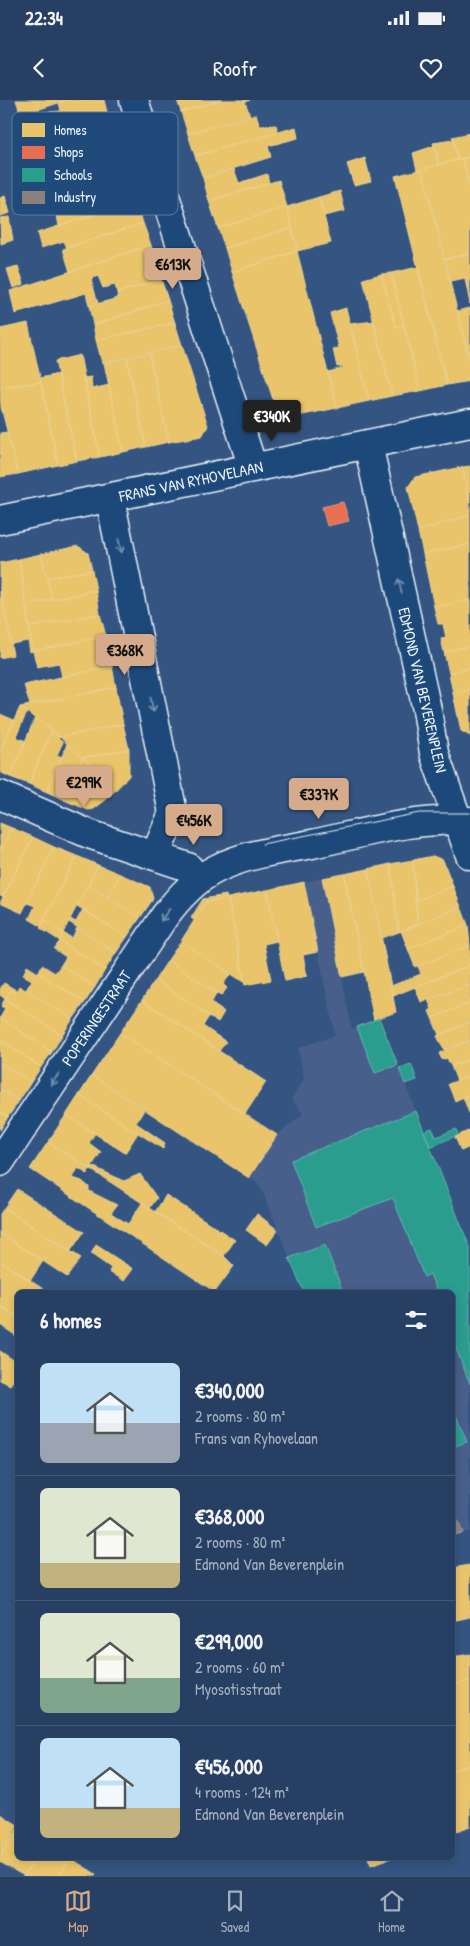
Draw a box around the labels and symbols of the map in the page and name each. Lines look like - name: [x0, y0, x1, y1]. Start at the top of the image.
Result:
- legend: [12, 112, 178, 215]
- text: Homes: [54, 120, 87, 139]
- text: Shops: [54, 142, 83, 162]
- text: Schools: [54, 165, 92, 184]
- text: Industry: [54, 187, 96, 207]
- pin: €613K: [138, 248, 208, 290]
- pin: €340K: [237, 400, 307, 442]
- street label: FRANS VAN RYHOVELAAN: [116, 455, 265, 507]
- one-way arrow: [115, 537, 125, 553]
- one-way arrow: [395, 579, 404, 595]
- street label: EDMOND VAN BEVERENPLEIN: [393, 605, 453, 775]
- pin: €368K: [90, 634, 160, 676]
- one-way arrow: [148, 696, 158, 712]
- pin: €299K: [49, 766, 119, 808]
- pin: €337K: [284, 778, 354, 820]
- pin: €456K: [159, 804, 229, 846]
- one-way arrow: [160, 908, 170, 922]
- street label: POPERINGESTRAAT: [56, 965, 136, 1070]
- one-way arrow: [50, 1072, 60, 1086]

